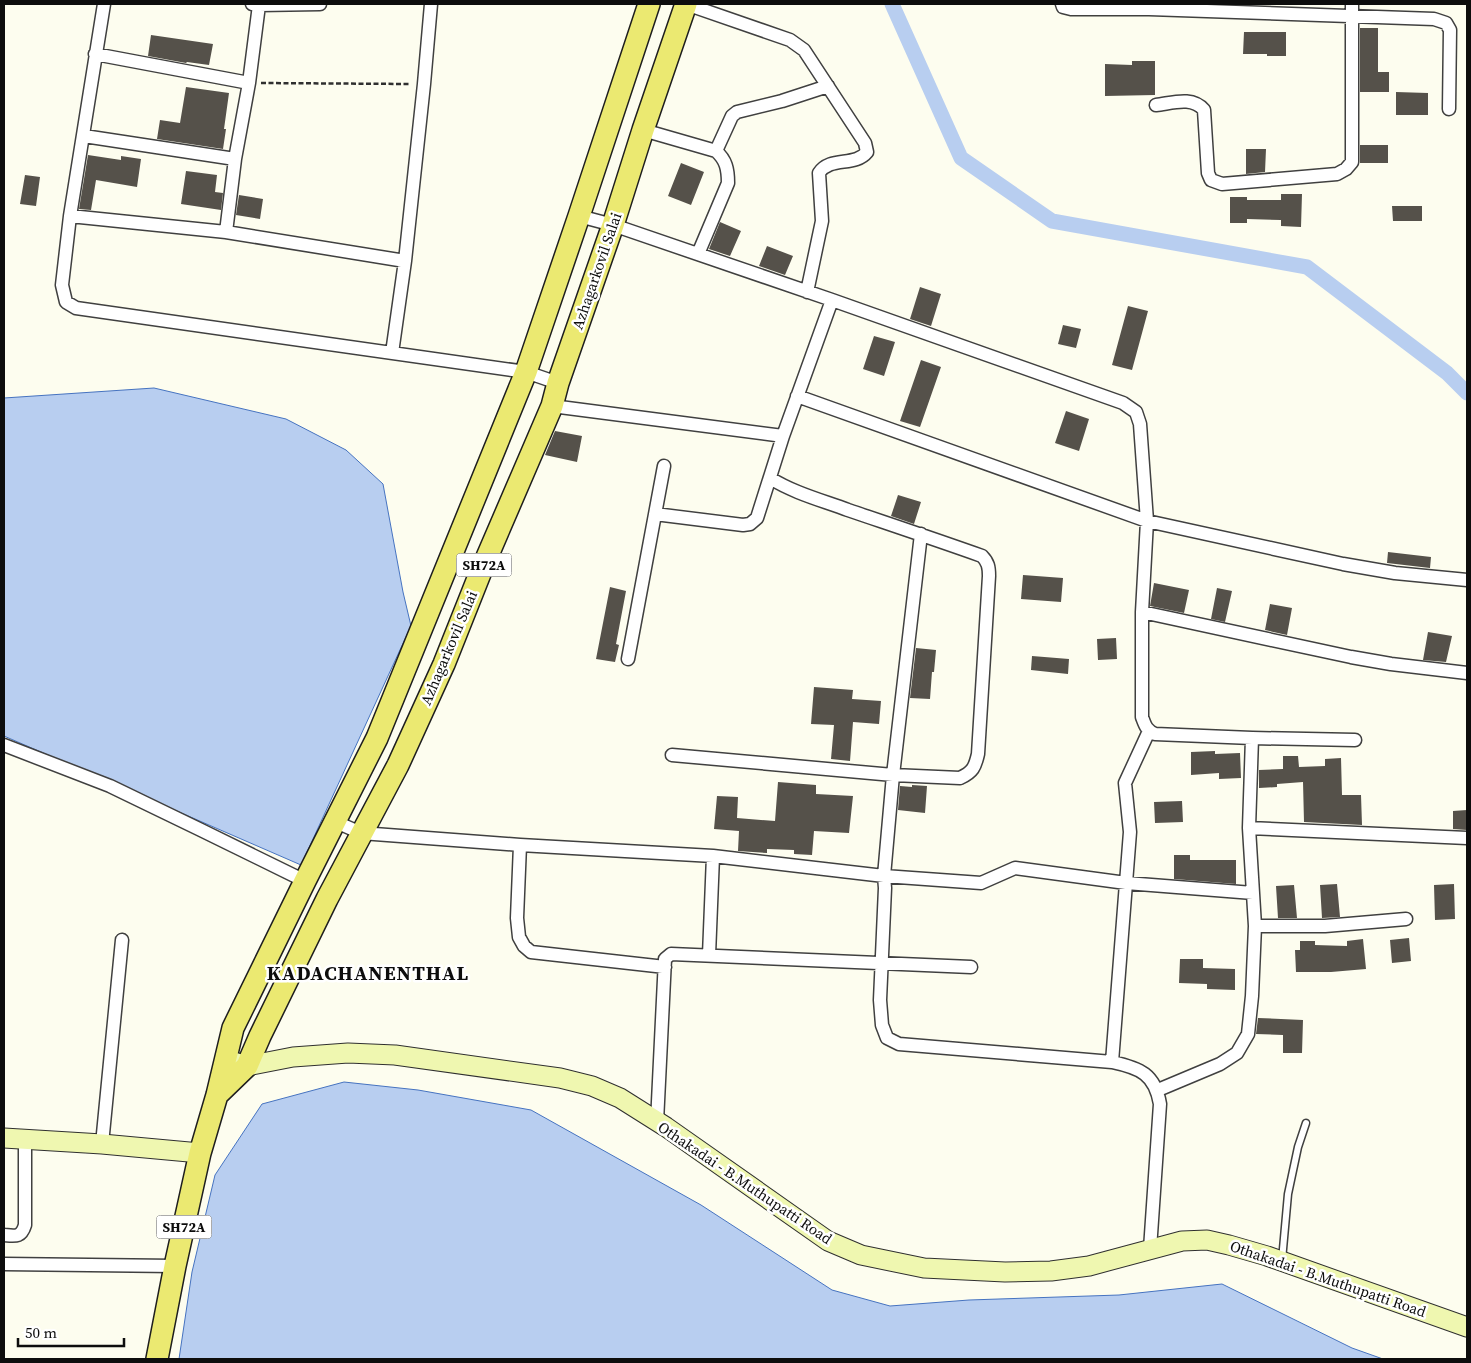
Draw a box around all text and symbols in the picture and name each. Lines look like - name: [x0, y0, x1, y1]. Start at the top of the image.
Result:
- street label: Azhagarkovil Salai: [567, 210, 626, 332]
- road number: SH72A: [456, 554, 512, 576]
- street label: Azhagarkovil Salai: [415, 587, 482, 708]
- district label: KADACHANENTHAL: [267, 959, 469, 987]
- street label: Othakadai - B.Muthupatti Road: [654, 1116, 837, 1249]
- road number: SH72A: [156, 1216, 212, 1238]
- street label: Othakadai - B.Muthupatti Road: [1227, 1235, 1430, 1322]
- scale bar: [18, 1316, 124, 1348]
- text: 50 m: [25, 1322, 57, 1343]

